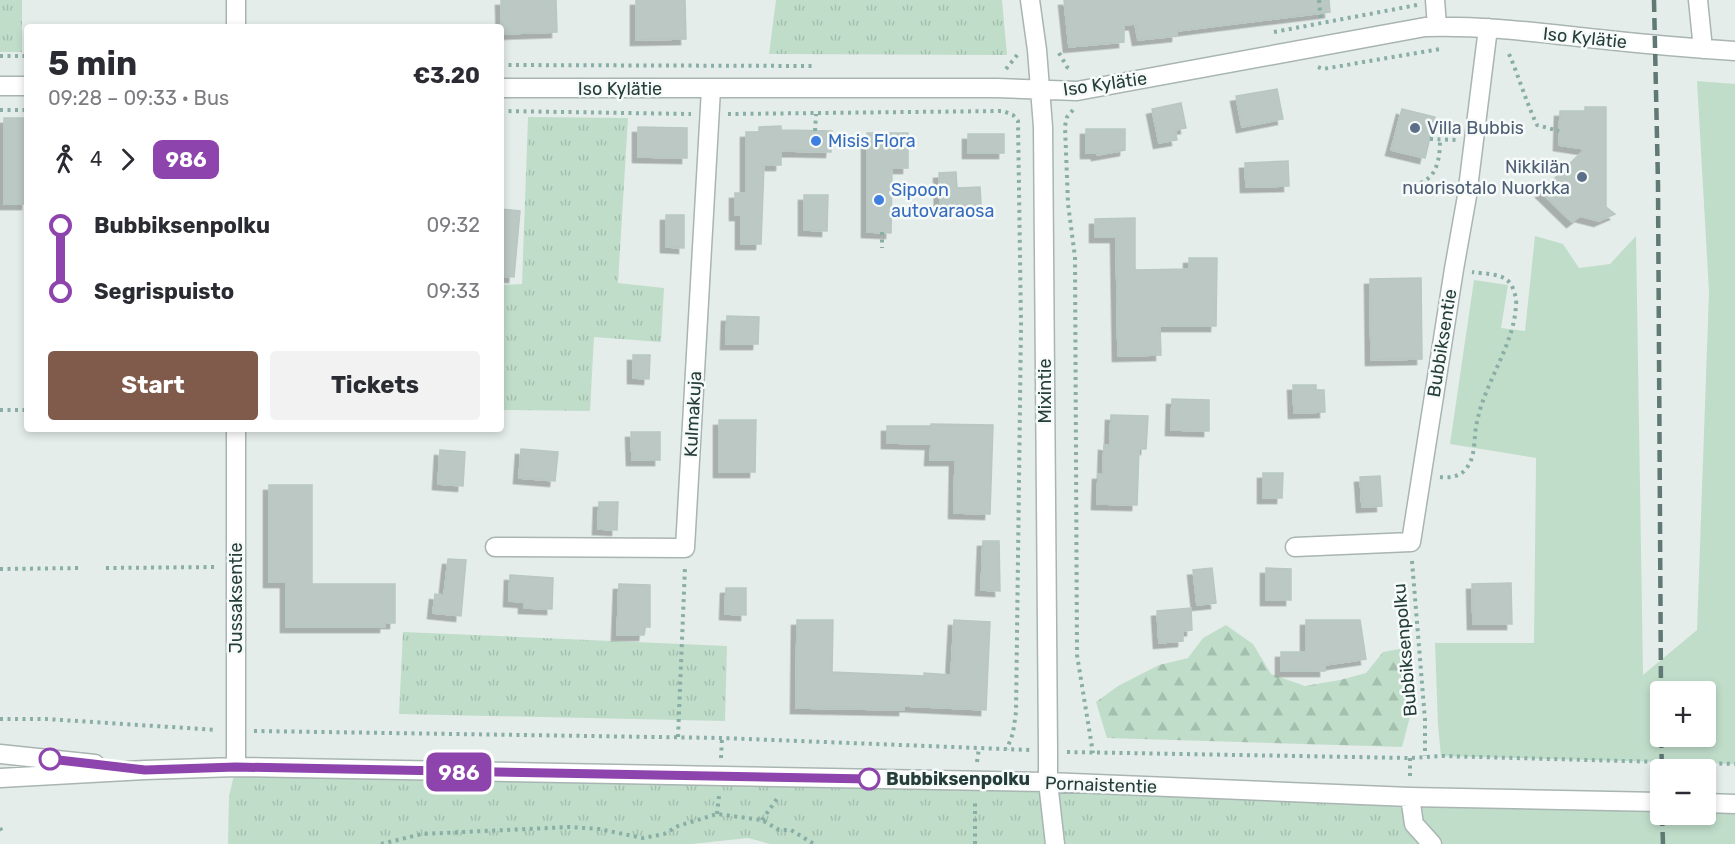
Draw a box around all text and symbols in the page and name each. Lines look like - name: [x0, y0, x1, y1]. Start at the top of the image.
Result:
- street label: Iso Kylätie: [1542, 23, 1628, 53]
- text: 5 min: [48, 44, 137, 83]
- text: €3.20: [413, 62, 480, 89]
- street label: Iso Kylätie: [1062, 67, 1148, 101]
- street label: Iso Kylätie: [578, 78, 662, 100]
- text: 09:28 – 09:33 · Bus: [48, 86, 229, 110]
- place label: Villa Bubbis: [1427, 117, 1524, 139]
- marker: Villa Bubbis: [1408, 121, 1422, 135]
- place label: Misis Flora: [828, 130, 916, 152]
- marker: Misis Flora: [809, 134, 823, 148]
- icon: walk: [48, 143, 81, 176]
- icon: forward: [111, 143, 144, 176]
- text: 4: [90, 147, 102, 171]
- text: 986: [165, 147, 207, 172]
- place label: Nikkilän nuorisotalo Nuorkka: [1402, 156, 1570, 199]
- marker: Nikkilän nuorisotalo Nuorkka: [1575, 170, 1589, 184]
- place label: Sipoon autovaraosa: [891, 179, 994, 222]
- marker: Sipoon autovaraosa: [872, 193, 886, 207]
- text: Bubbiksenpolku: [94, 212, 270, 239]
- text: 09:32: [427, 213, 480, 237]
- text: Segrispuisto: [94, 278, 234, 305]
- text: 09:33: [426, 279, 480, 303]
- street label: Bubbiksentie: [1423, 287, 1461, 399]
- button: Start: [48, 351, 258, 420]
- button: Tickets: [270, 351, 480, 420]
- street label: Mixintie: [1034, 359, 1056, 423]
- street label: Kulmakuja: [680, 370, 706, 458]
- street label: Jussaksentie: [225, 542, 247, 654]
- street label: Bubbiksenpolku: [1388, 583, 1422, 717]
- map controls: [1650, 681, 1716, 825]
- button: +: [1650, 681, 1716, 747]
- unlabelled marker: [39, 748, 61, 770]
- line badge: 986: [424, 752, 494, 792]
- button: −: [1650, 759, 1716, 825]
- text: 986: [438, 760, 480, 785]
- marker: Bubbiksenpolku: [858, 768, 880, 790]
- place label: Bubbiksenpolku: [886, 768, 1030, 790]
- street label: Pornaistentie: [1044, 772, 1158, 798]

